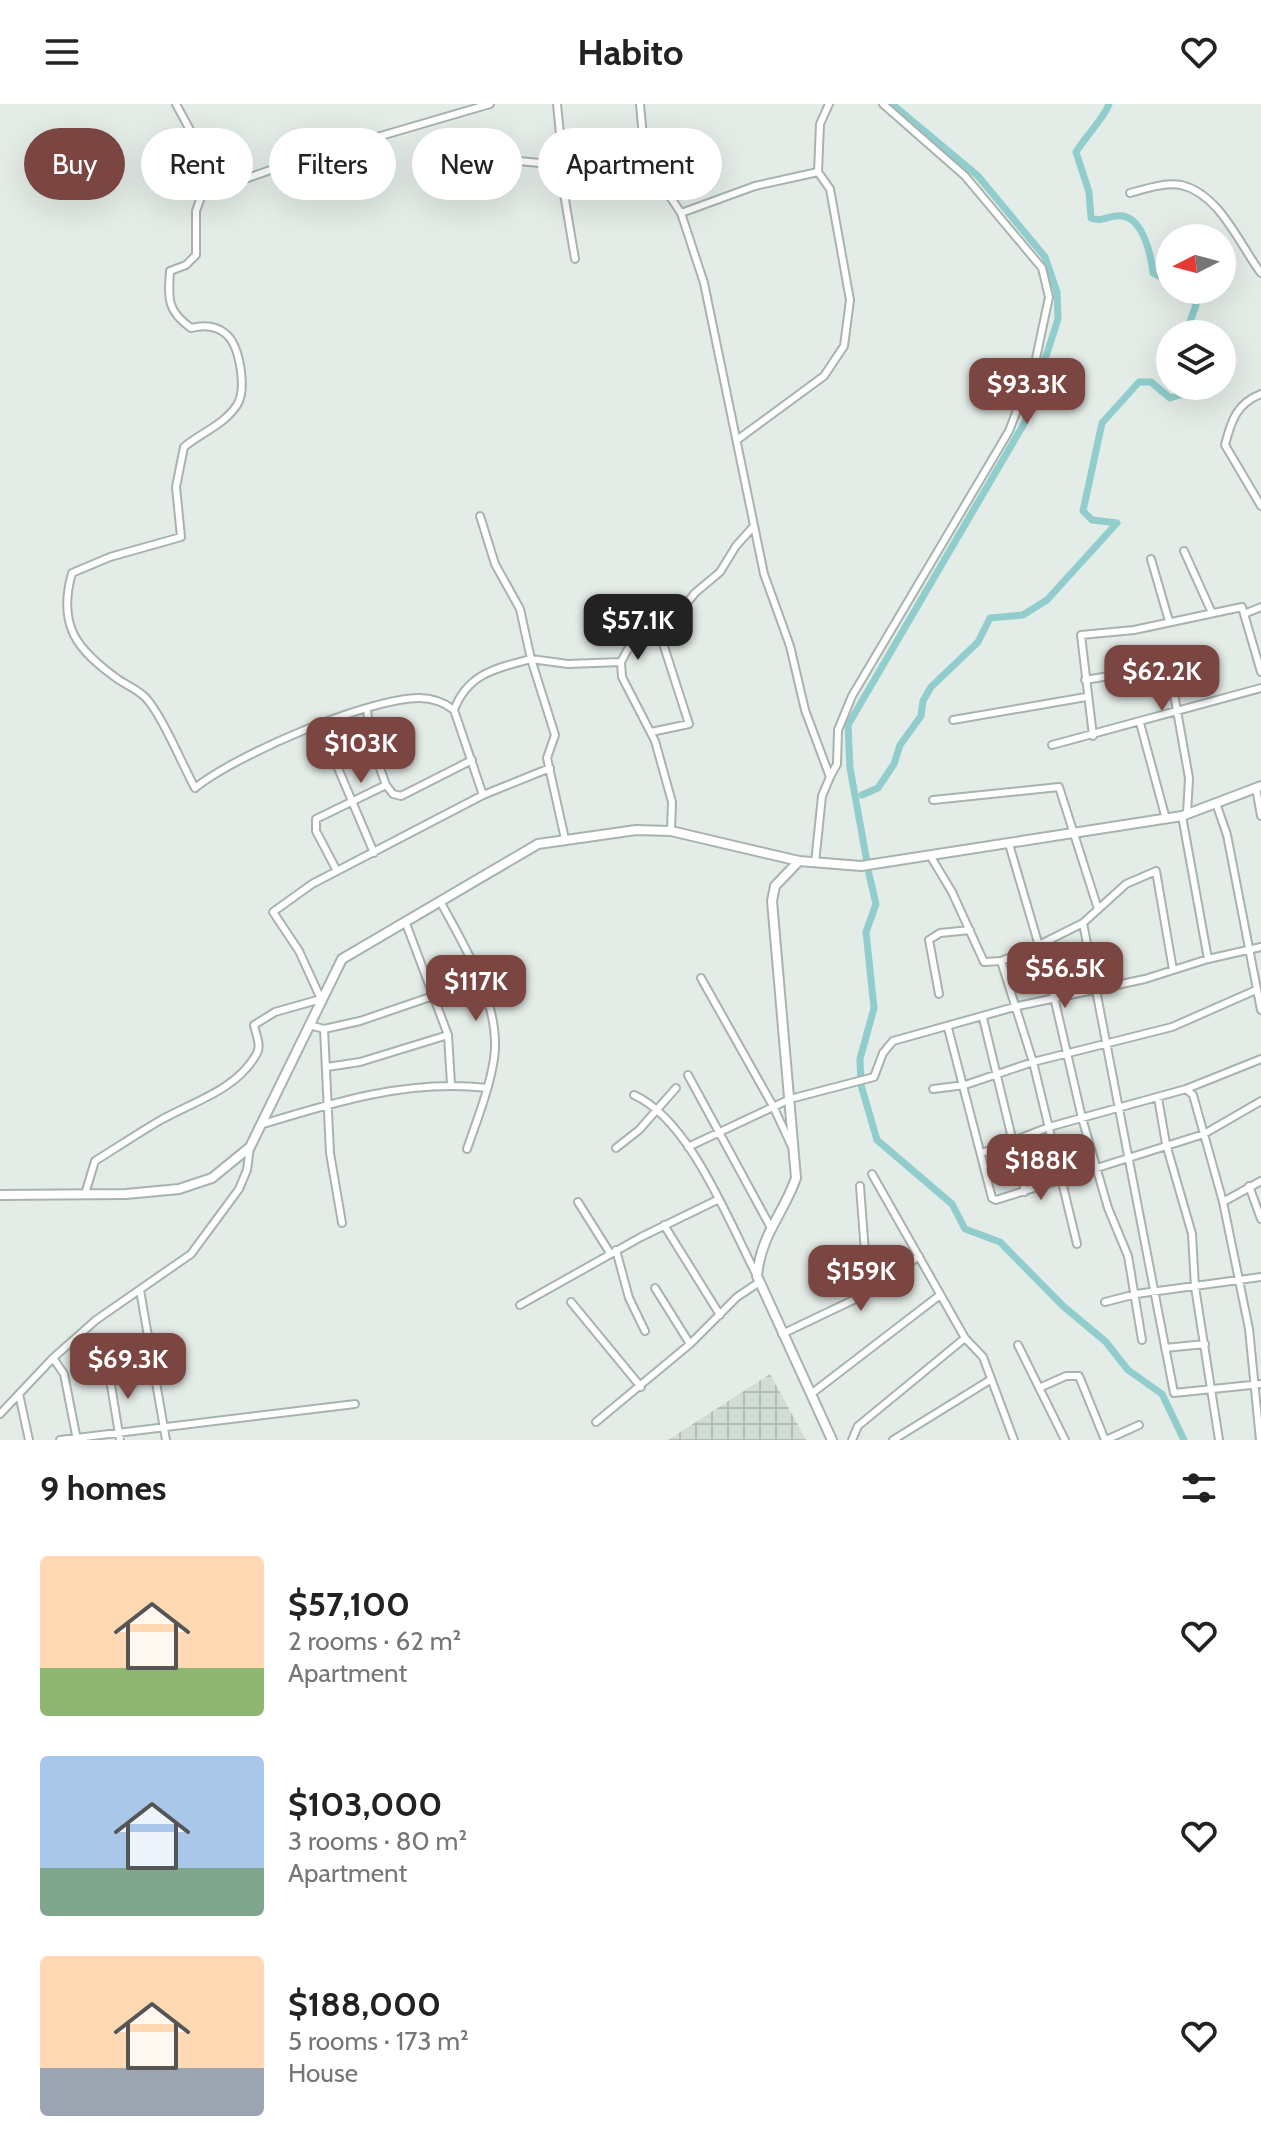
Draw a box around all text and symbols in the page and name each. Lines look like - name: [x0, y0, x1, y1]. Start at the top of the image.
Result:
- icon: menu: [40, 30, 84, 74]
- text: Habito: [578, 30, 683, 74]
- icon: heart: [1177, 30, 1221, 74]
- chip: Buy: [24, 128, 125, 200]
- chip: Rent: [141, 128, 253, 200]
- chip: Filters: [269, 128, 396, 200]
- chip: New: [412, 128, 522, 200]
- chip: Apartment: [538, 128, 722, 200]
- north arrow: [1156, 224, 1236, 304]
- map controls: [1156, 224, 1236, 400]
- button: layers: [1156, 320, 1236, 400]
- pin: $93.3K: [962, 358, 1092, 426]
- text: $93.3K: [987, 368, 1067, 400]
- pin: $57.1K: [573, 594, 703, 662]
- text: $57.1K: [602, 604, 674, 636]
- pin: $62.2K: [1097, 645, 1227, 713]
- text: $62.2K: [1122, 655, 1202, 687]
- pin: $103K: [305, 717, 417, 785]
- text: $103K: [324, 727, 398, 759]
- pin: $56.5K: [1000, 942, 1130, 1010]
- text: $56.5K: [1025, 952, 1105, 984]
- pin: $117K: [420, 955, 532, 1023]
- text: $117K: [444, 965, 508, 997]
- pin: $188K: [985, 1134, 1097, 1202]
- text: $188K: [1005, 1144, 1077, 1176]
- pin: $159K: [805, 1245, 917, 1313]
- text: $159K: [826, 1255, 896, 1287]
- pin: $69.3K: [63, 1333, 193, 1401]
- text: $69.3K: [88, 1343, 168, 1375]
- icon: filters: [1177, 1466, 1221, 1510]
- text: 9 homes: [40, 1467, 166, 1509]
- text: $57,100: [288, 1583, 410, 1625]
- icon: home: [104, 1588, 200, 1684]
- icon: heart: [1177, 1614, 1221, 1658]
- text: 2 rooms · 62 m²: [288, 1625, 461, 1657]
- text: Apartment: [288, 1657, 407, 1689]
- text: $103,000: [288, 1783, 442, 1825]
- icon: home: [104, 1788, 200, 1884]
- icon: heart: [1177, 1814, 1221, 1858]
- text: 3 rooms · 80 m²: [288, 1825, 467, 1857]
- text: Apartment: [288, 1857, 407, 1889]
- text: $188,000: [288, 1983, 441, 2025]
- icon: home: [104, 1988, 200, 2084]
- icon: heart: [1177, 2014, 1221, 2058]
- text: 5 rooms · 173 m²: [288, 2025, 469, 2057]
- text: House: [288, 2057, 358, 2089]

